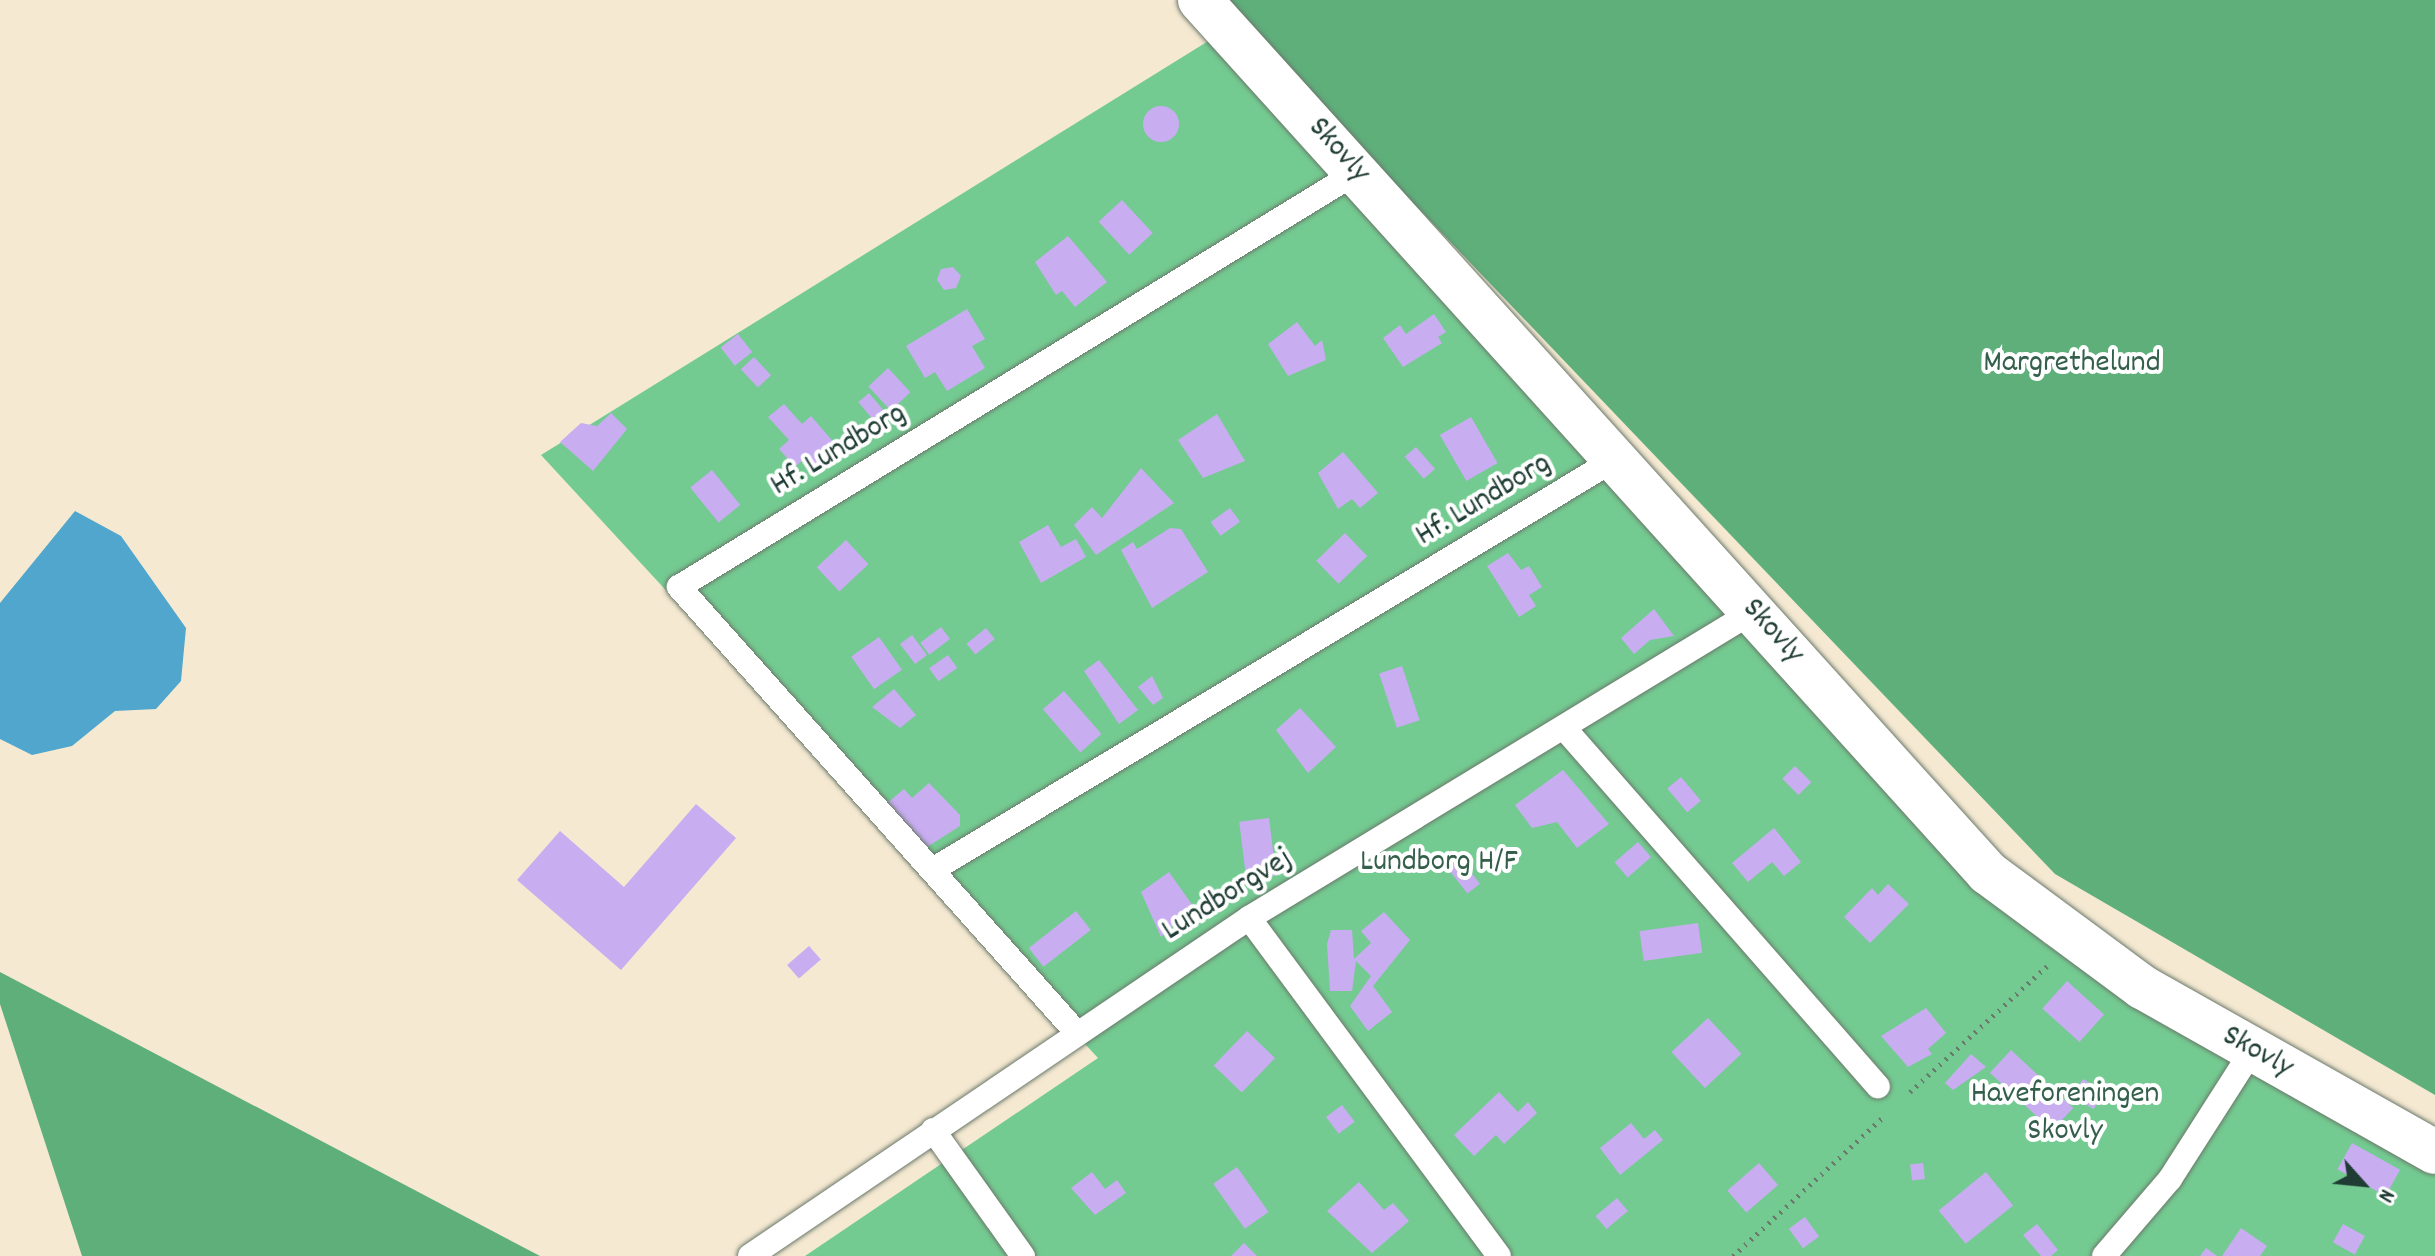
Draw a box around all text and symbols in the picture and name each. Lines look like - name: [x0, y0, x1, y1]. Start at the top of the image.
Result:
- street label: Skovly: [1299, 110, 1377, 192]
- park label: Margrethelund: [1983, 345, 2161, 383]
- street label: Hf. Lundborg: [764, 396, 914, 506]
- street label: Hf. Lundborg: [1409, 446, 1559, 556]
- street label: Skovly: [1733, 591, 1811, 673]
- street label: Lundborgvej: [1156, 841, 1300, 951]
- park label: Lundborg H/F: [1360, 844, 1518, 882]
- street label: Skovly: [2215, 1018, 2299, 1088]
- park label: Haveforeningen Skovly: [1971, 1077, 2159, 1152]
- north arrow: [2323, 1144, 2403, 1224]
- text: N: [2369, 1183, 2401, 1207]

